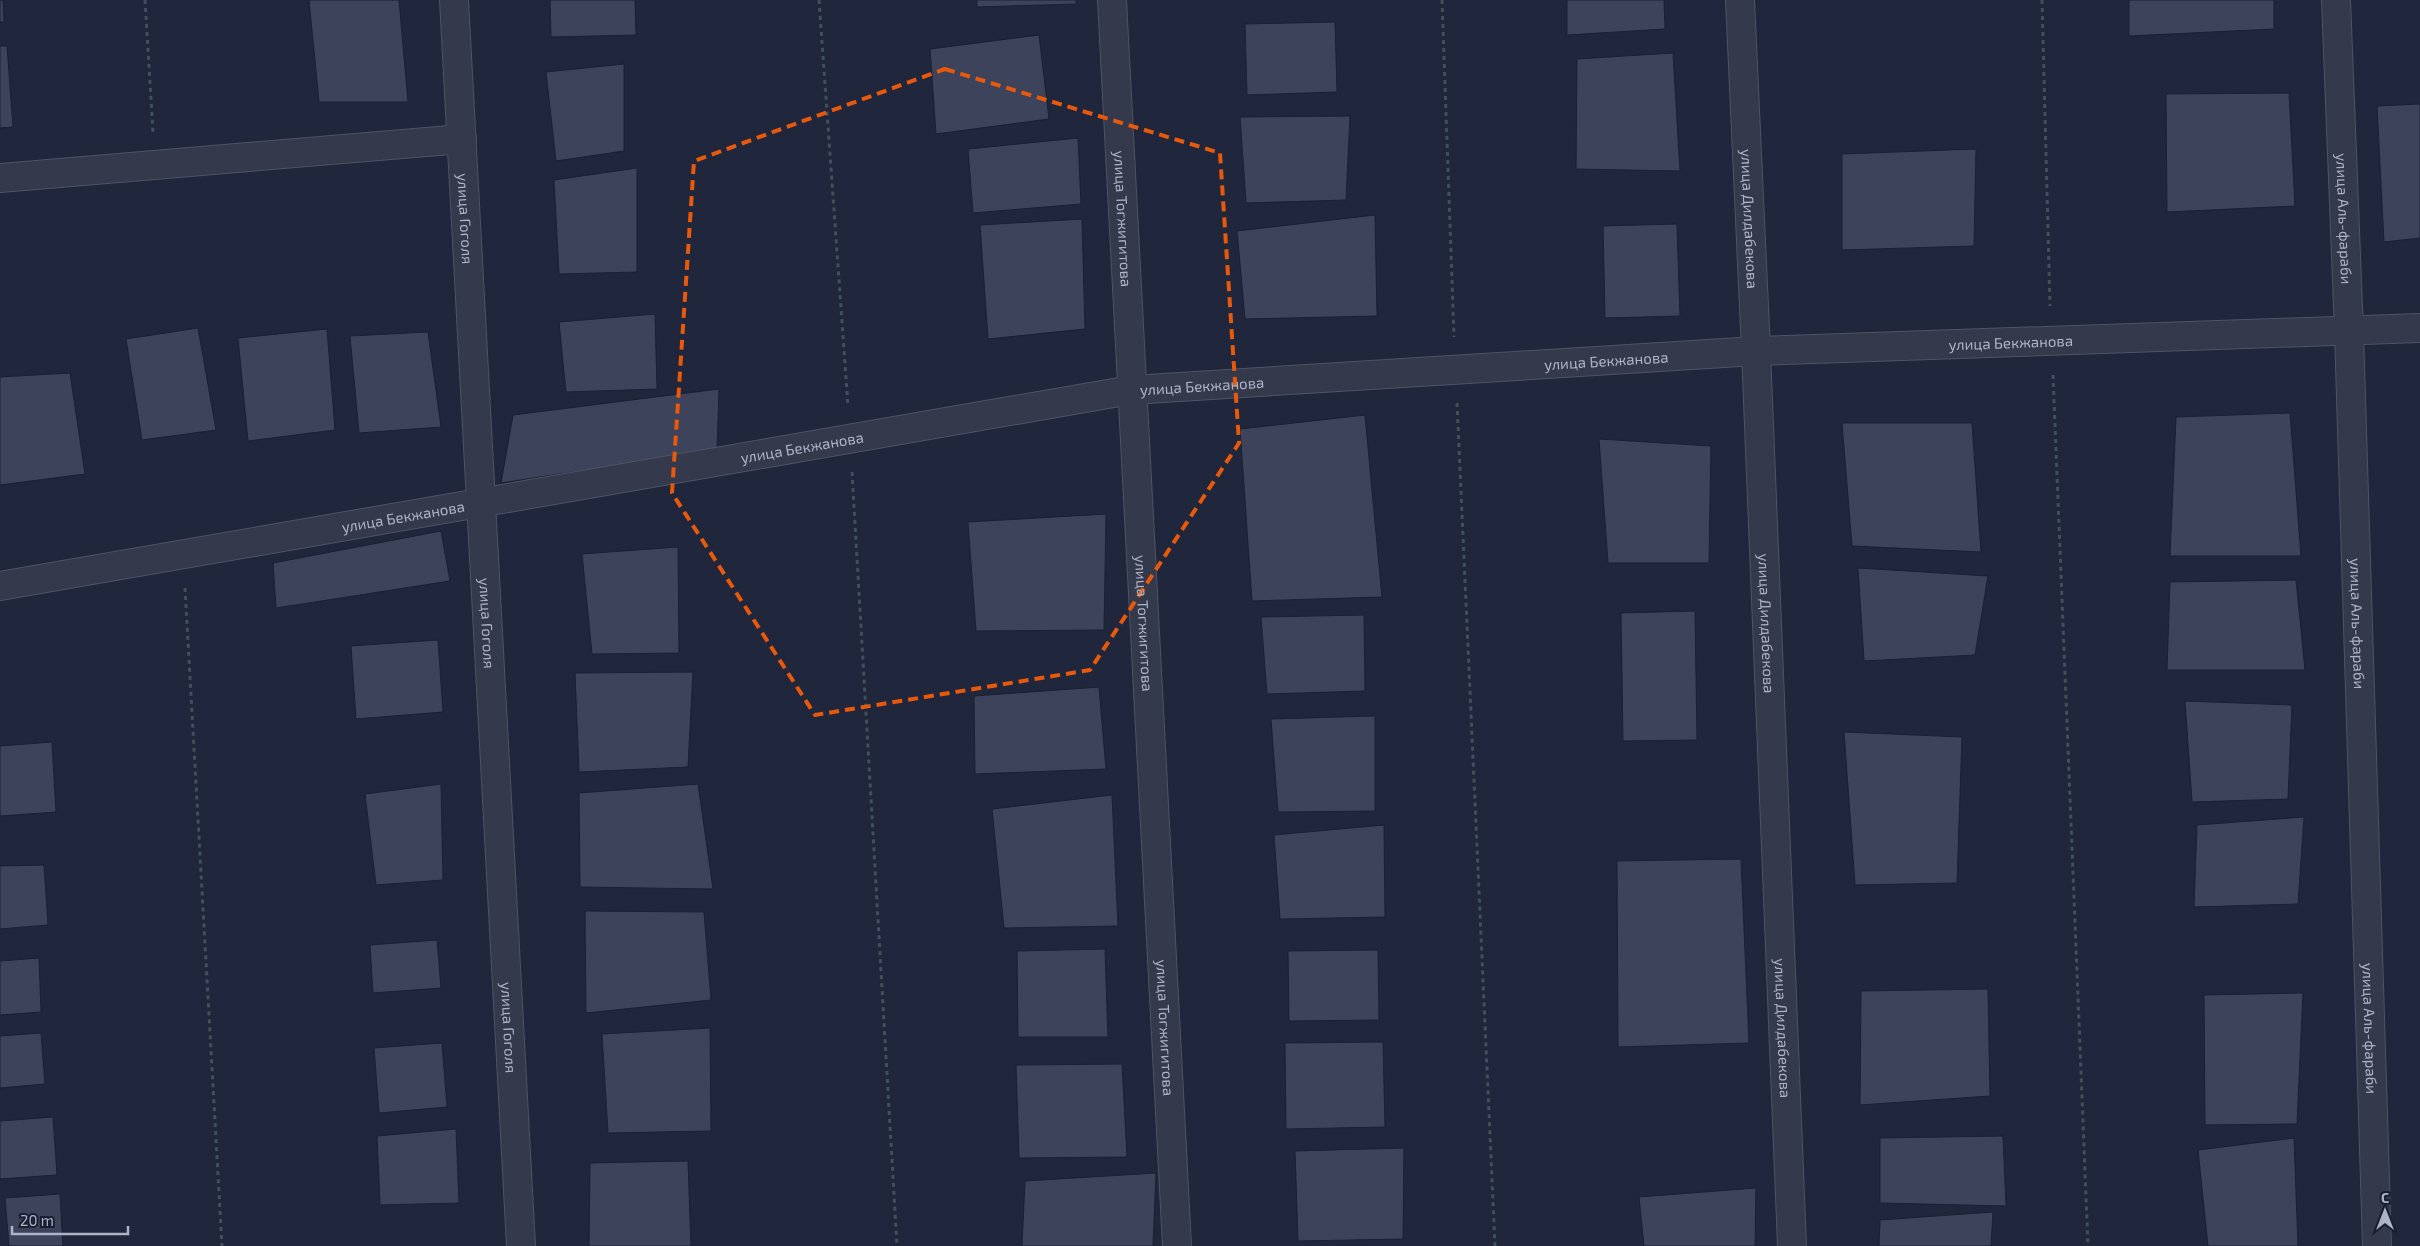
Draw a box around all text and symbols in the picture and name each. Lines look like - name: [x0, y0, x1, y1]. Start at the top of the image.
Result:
- street label: улица Дилдабекова: [1737, 148, 1762, 289]
- street label: улица Тогжигитова: [1110, 150, 1136, 287]
- street label: улица Аль-фараби: [2332, 153, 2356, 285]
- street label: улица Гоголя: [453, 173, 477, 265]
- street label: улица Бекжанова: [1948, 331, 2073, 354]
- street label: улица Бекжанова: [1544, 347, 1669, 374]
- street label: улица Бекжанова: [1139, 373, 1265, 399]
- street label: улица Бекжанова: [739, 428, 865, 467]
- street label: улица Бекжанова: [340, 497, 466, 537]
- street label: улица Дилдабекова: [1754, 553, 1779, 694]
- street label: улица Тогжигитова: [1131, 554, 1157, 692]
- street label: улица Аль-фараби: [2346, 558, 2369, 689]
- street label: улица Гоголя: [475, 577, 499, 669]
- street label: улица Дилдабекова: [1770, 958, 1795, 1098]
- street label: улица Тогжигитова: [1152, 959, 1178, 1096]
- street label: улица Аль-фараби: [2358, 963, 2381, 1094]
- street label: улица Гоголя: [497, 982, 521, 1074]
- north arrow: [2360, 1186, 2410, 1236]
- text: С: [2381, 1189, 2389, 1206]
- scale bar: [12, 1204, 129, 1236]
- text: 20 m: [20, 1211, 54, 1229]

